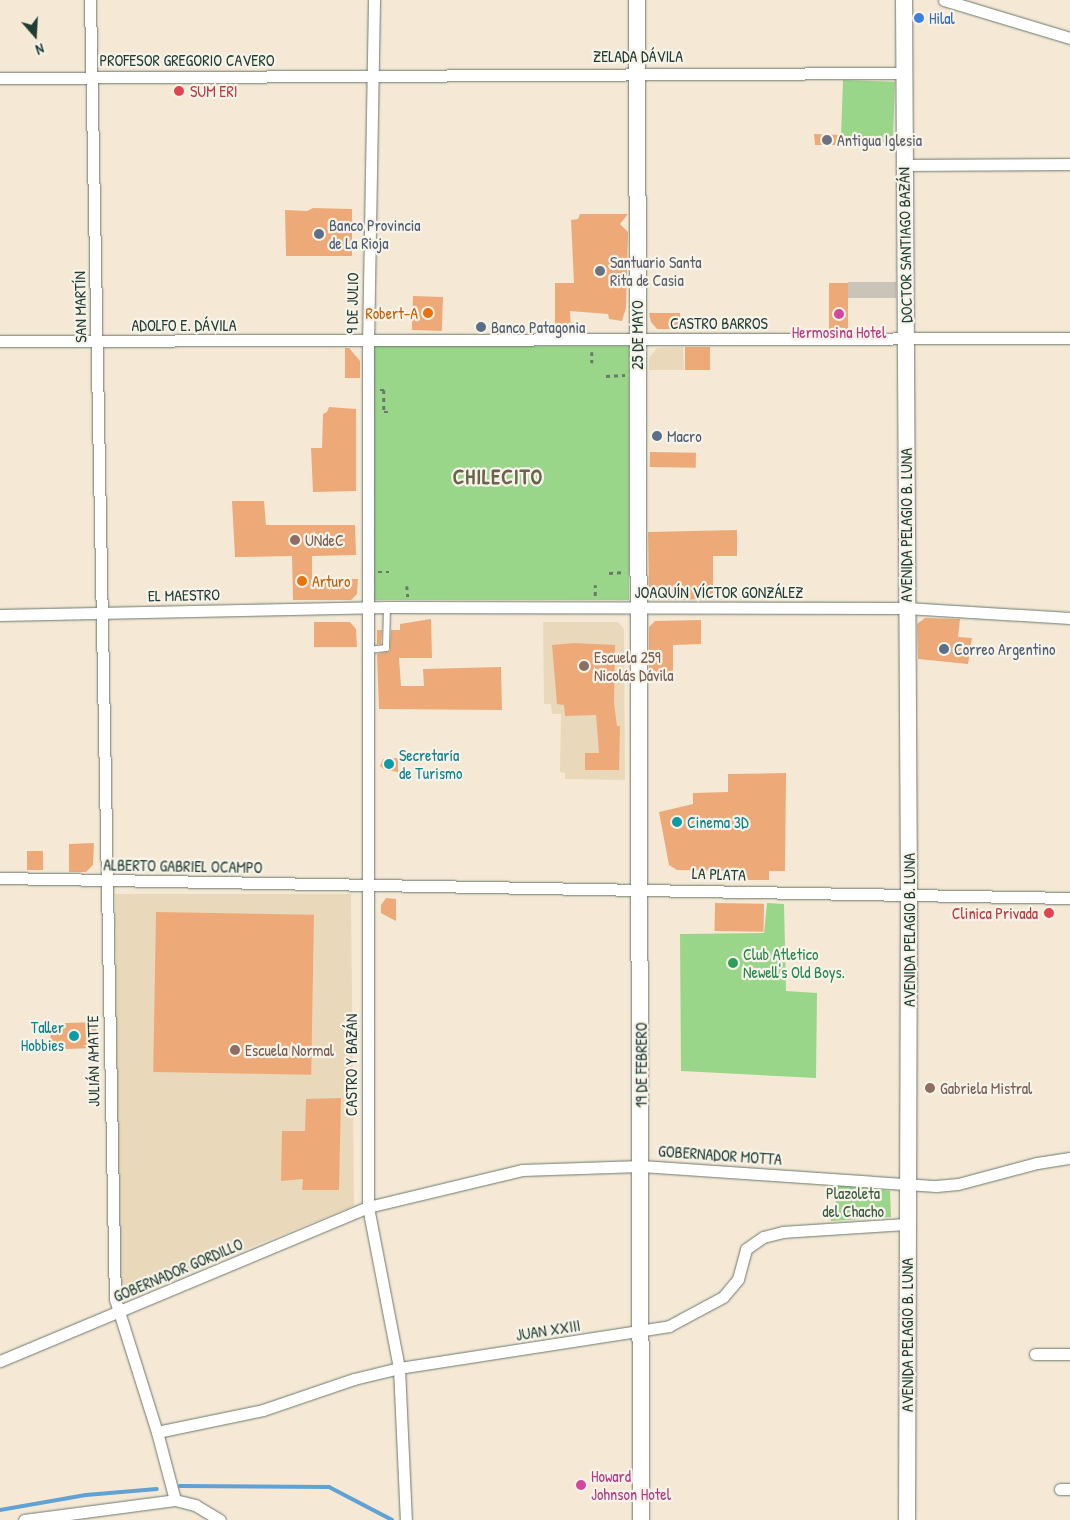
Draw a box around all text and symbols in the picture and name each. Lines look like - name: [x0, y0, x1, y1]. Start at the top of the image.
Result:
- place label: Hilal: [929, 8, 955, 28]
- north arrow: [10, 10, 60, 60]
- marker: Hilal: [913, 12, 925, 24]
- text: N: [33, 39, 47, 60]
- street label: ZELADA DÁVILA: [593, 46, 683, 66]
- street label: PROFESOR GREGORIO CAVERO: [99, 50, 275, 70]
- place label: SUM ERI: [190, 81, 237, 101]
- marker: SUM ERI: [172, 84, 186, 98]
- place label: Antigua Iglesia: [837, 130, 922, 150]
- marker: Antigua Iglesia: [821, 134, 833, 146]
- street label: DOCTOR SANTIAGO BAZÁN: [894, 167, 916, 323]
- place label: Banco Provincia de La Rioja: [329, 215, 421, 253]
- marker: Banco Provincia de La Rioja: [313, 228, 325, 240]
- place label: Santuario Santa Rita de Casia: [610, 252, 702, 290]
- marker: Santuario Santa Rita de Casia: [594, 265, 606, 277]
- street label: SAN MARTÍN: [70, 271, 90, 343]
- street label: 9 DE JULIO: [342, 272, 362, 334]
- street label: 25 DE MAYO: [627, 300, 647, 370]
- place label: Robert-A: [365, 303, 418, 323]
- marker: Robert-A: [422, 307, 434, 319]
- marker: Hermosina Hotel: [833, 308, 845, 320]
- street label: CASTRO BARROS: [670, 313, 768, 333]
- street label: ADOLFO E. DÁVILA: [132, 315, 236, 335]
- place label: Banco Patagonia: [491, 317, 585, 337]
- marker: Banco Patagonia: [475, 321, 487, 333]
- place label: Hermosina Hotel: [792, 322, 886, 342]
- place label: Macro: [667, 426, 702, 446]
- marker: Macro: [651, 430, 663, 442]
- street label: AVENIDA PELAGIO B. LUNA: [896, 448, 916, 602]
- district label: CHILECITO: [452, 464, 544, 490]
- place label: UNdeC: [305, 530, 344, 550]
- marker: UNdeC: [289, 534, 301, 546]
- place label: Arturo: [312, 571, 350, 591]
- marker: Arturo: [296, 575, 308, 587]
- street label: JOAQUÍN VÍCTOR GONZÁLEZ: [635, 582, 803, 602]
- street label: EL MAESTRO: [148, 585, 220, 605]
- place label: Correo Argentino: [954, 639, 1055, 659]
- marker: Correo Argentino: [938, 643, 950, 655]
- place label: Escuela 259 Nicolás Dávila: [594, 647, 674, 685]
- marker: Escuela 259 Nicolás Dávila: [578, 660, 590, 672]
- place label: Secretaría de Turismo: [399, 745, 462, 783]
- marker: Secretaría de Turismo: [383, 758, 395, 770]
- place label: Cinema 3D: [687, 812, 749, 832]
- marker: Cinema 3D: [671, 816, 683, 828]
- street label: AVENIDA PELAGIO B. LUNA: [899, 853, 919, 1007]
- street label: ALBERTO GABRIEL OCAMPO: [103, 855, 263, 877]
- street label: LA PLATA: [692, 863, 746, 885]
- place label: Clinica Privada: [952, 903, 1038, 923]
- marker: Clinica Privada: [1042, 906, 1056, 920]
- place label: Club Atletico Newell's Old Boys.: [743, 944, 845, 982]
- marker: Club Atletico Newell's Old Boys.: [727, 957, 739, 969]
- street label: CASTRO Y BAZÁN: [341, 1014, 361, 1116]
- street label: JULIÁN AMATTE: [83, 1015, 103, 1107]
- place label: Taller Hobbies: [21, 1017, 64, 1055]
- street label: 19 DE FEBRERO: [631, 1022, 651, 1108]
- marker: Taller Hobbies: [68, 1030, 80, 1042]
- place label: Escuela Normal: [245, 1040, 334, 1060]
- marker: Escuela Normal: [229, 1044, 241, 1056]
- place label: Gabriela Mistral: [940, 1078, 1032, 1098]
- marker: Gabriela Mistral: [924, 1082, 936, 1094]
- street label: GOBERNADOR MOTTA: [657, 1141, 783, 1169]
- park label: Plazoleta del Chacho: [822, 1183, 884, 1221]
- street label: GOBERNADOR GORDILLO: [110, 1234, 246, 1306]
- street label: AVENIDA PELAGIO B. LUNA: [897, 1258, 917, 1412]
- street label: JUAN XXIII: [514, 1315, 582, 1345]
- place label: Howard Johnson Hotel: [591, 1466, 671, 1504]
- marker: Howard Johnson Hotel: [575, 1479, 587, 1491]

